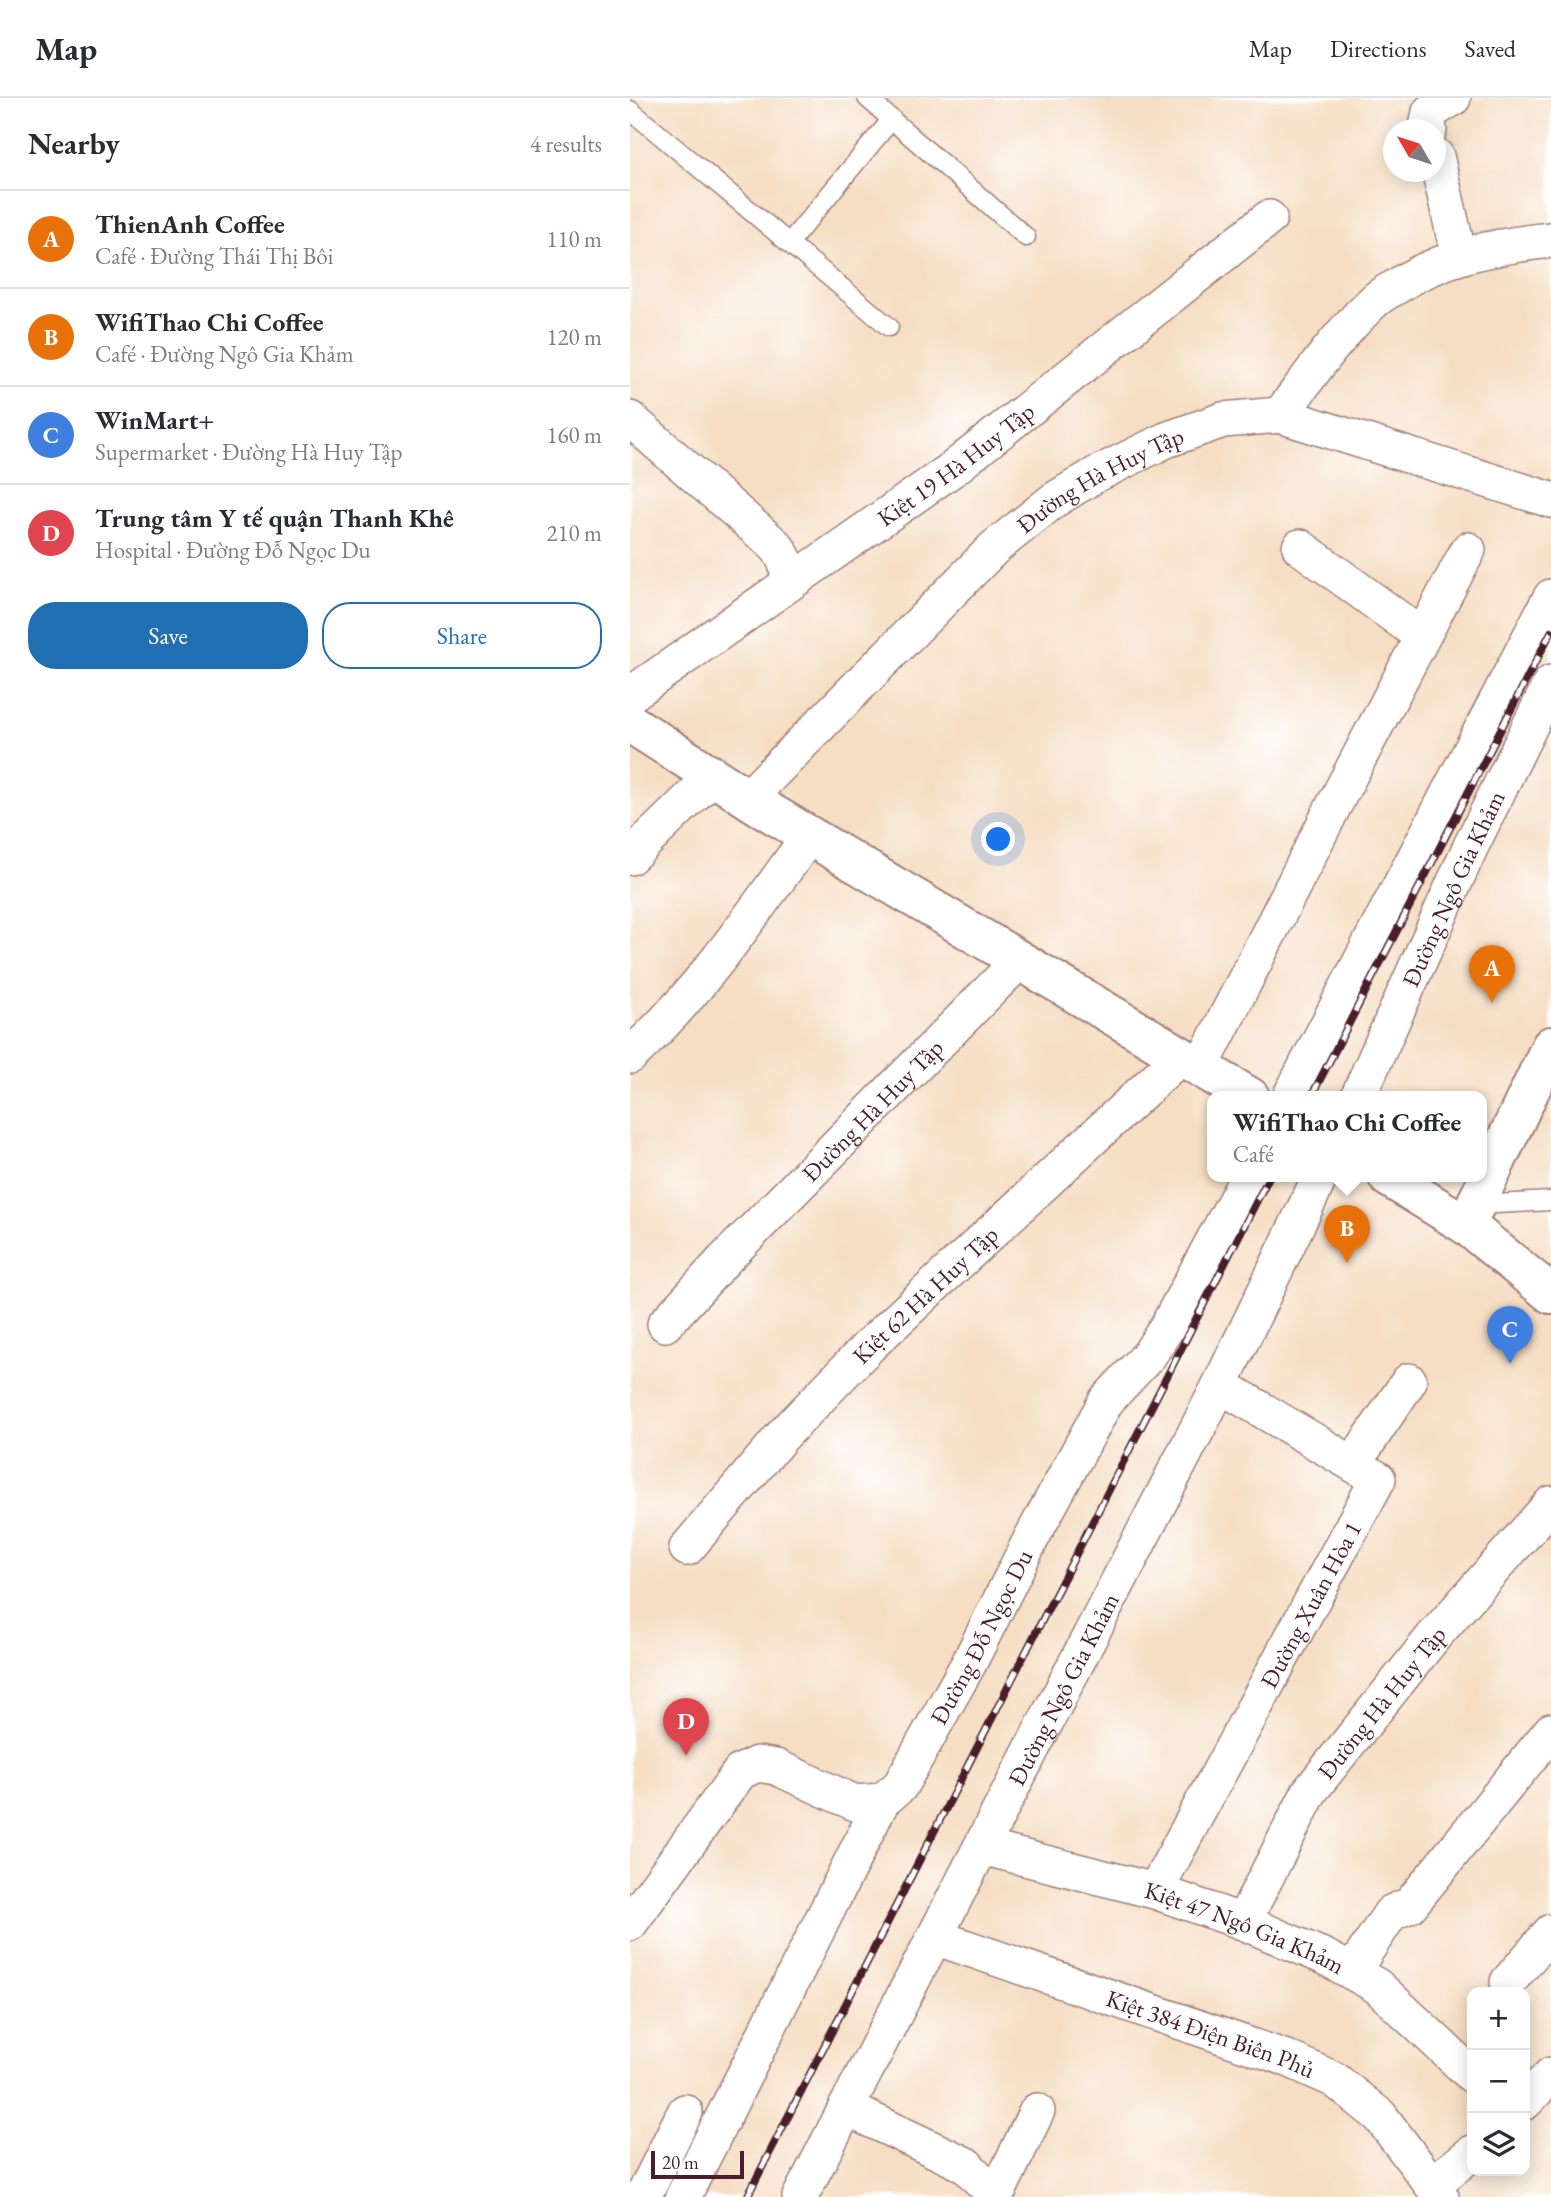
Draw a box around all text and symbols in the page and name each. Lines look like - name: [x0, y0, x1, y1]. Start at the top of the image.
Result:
- text: Map: [35, 27, 97, 70]
- text: Map: [1249, 33, 1292, 64]
- text: Directions: [1330, 33, 1427, 64]
- text: Saved: [1465, 33, 1516, 64]
- north arrow: [1383, 119, 1446, 182]
- text: Nearby: [28, 124, 120, 163]
- text: 4 results: [530, 129, 602, 159]
- text: ThienAnh Coffee: [95, 207, 285, 241]
- text: A: [43, 224, 59, 254]
- text: 110 m: [546, 224, 602, 254]
- text: Café · Đường Thái Thị Bôi: [95, 241, 333, 271]
- text: WifiThao Chi Coffee: [95, 305, 324, 339]
- text: B: [44, 322, 58, 352]
- text: 120 m: [546, 322, 602, 352]
- text: Café · Đường Ngô Gia Khảm: [95, 339, 354, 369]
- street label: Kiệt 19 Hà Huy Tập: [871, 395, 1040, 533]
- text: WinMart+: [95, 403, 214, 437]
- text: C: [43, 420, 59, 450]
- text: 160 m: [546, 420, 602, 450]
- street label: Đường Hà Huy Tập: [1010, 420, 1188, 540]
- text: Supermarket · Đường Hà Huy Tập: [95, 437, 403, 467]
- text: Trung tâm Y tế quận Thanh Khê: [95, 501, 454, 535]
- text: D: [42, 518, 60, 548]
- text: 210 m: [546, 518, 602, 548]
- text: Hospital · Đường Đỗ Ngọc Du: [95, 535, 371, 565]
- button: Save: [28, 602, 308, 669]
- button: Share: [322, 602, 602, 669]
- street label: Đường Ngô Gia Khảm: [1394, 785, 1512, 991]
- your location: [981, 822, 1015, 856]
- pin: A: [1469, 945, 1515, 1003]
- street label: Đường Hà Huy Tập: [795, 1032, 949, 1188]
- popup: [1207, 1091, 1487, 1182]
- text: WifiThao Chi Coffee: [1233, 1105, 1461, 1139]
- text: Café: [1233, 1139, 1274, 1169]
- pin: B: [1324, 1205, 1370, 1263]
- street label: Kiệt 62 Hà Huy Tập: [845, 1219, 1004, 1370]
- pin: C: [1487, 1306, 1533, 1364]
- street label: Đường Xuân Hòa 1: [1252, 1516, 1368, 1693]
- street label: Đường Đỗ Ngọc Du: [922, 1544, 1039, 1730]
- street label: Đường Ngô Gia Khảm: [1000, 1587, 1126, 1790]
- street label: Đường Hà Huy Tập: [1310, 1619, 1452, 1785]
- pin: D: [663, 1698, 709, 1756]
- street label: Kiệt 47 Ngô Gia Khảm: [1142, 1874, 1351, 1981]
- street label: Kiệt 384 Điện Biên Phủ: [1102, 1982, 1320, 2085]
- map controls: [1467, 1987, 1530, 2176]
- button: +: [1467, 1987, 1530, 2050]
- button: −: [1467, 2050, 1530, 2113]
- button: layers: [1467, 2113, 1530, 2176]
- scale bar: [651, 2148, 744, 2180]
- text: 20 m: [662, 2150, 699, 2175]

